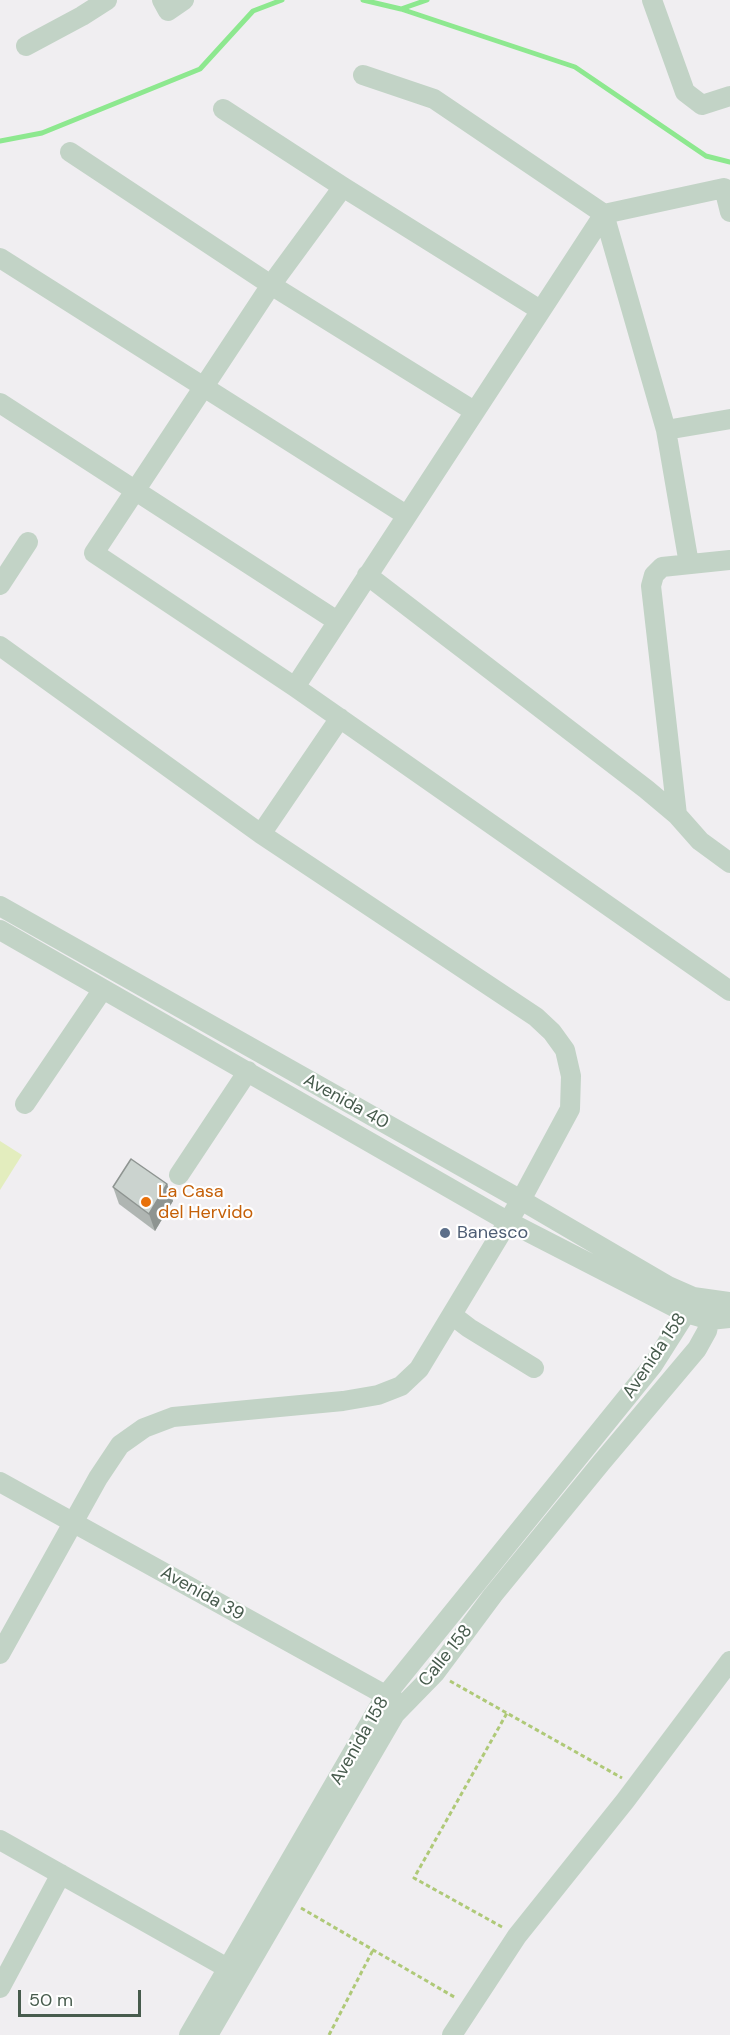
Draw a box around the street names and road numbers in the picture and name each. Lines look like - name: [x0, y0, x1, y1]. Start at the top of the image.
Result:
- street label: Avenida 40: [300, 1070, 392, 1134]
- street label: Avenida 158: [619, 1309, 691, 1403]
- street label: Avenida 39: [156, 1562, 248, 1626]
- street label: Calle 158: [415, 1621, 477, 1691]
- street label: Avenida 158: [326, 1693, 394, 1789]

